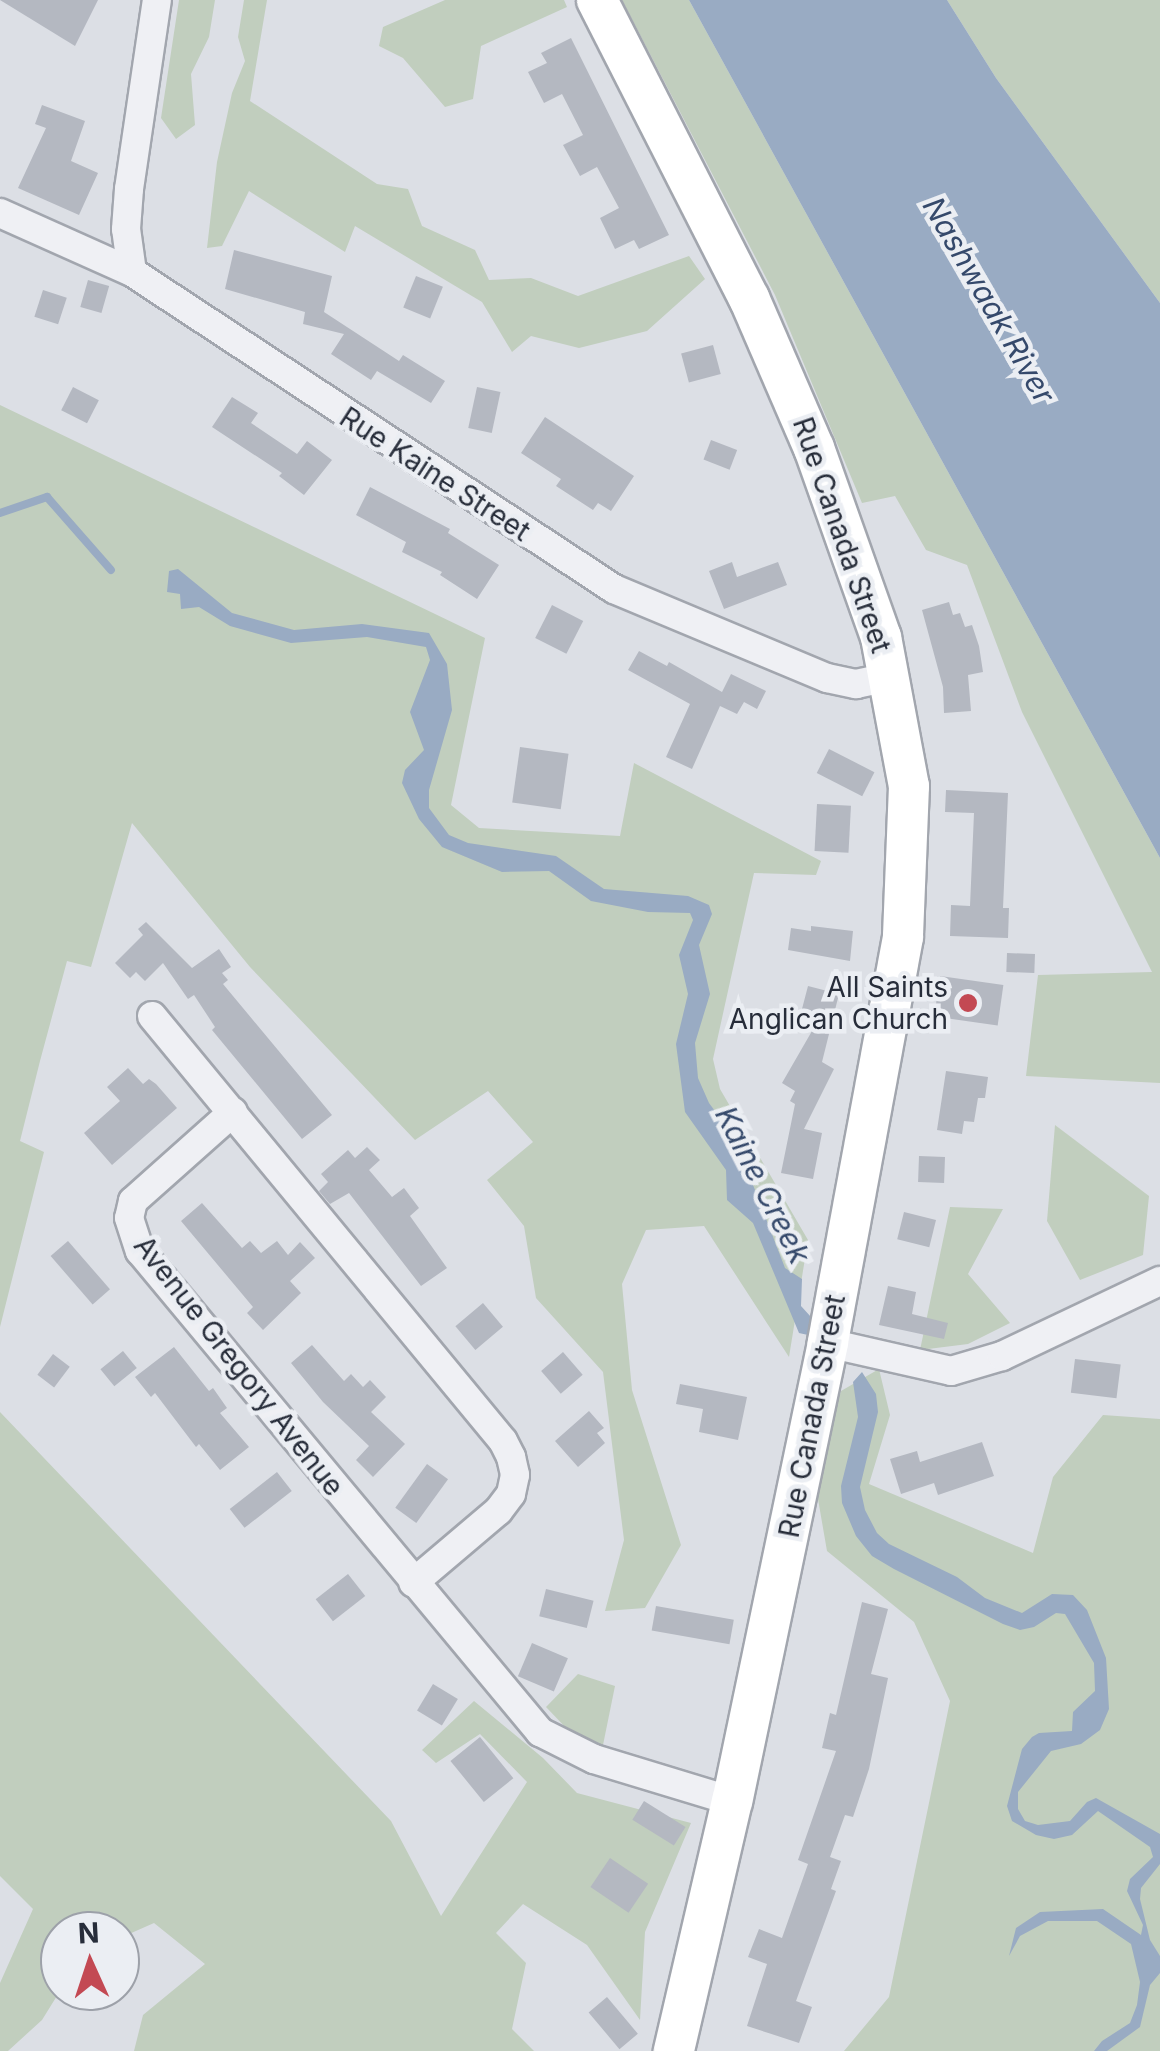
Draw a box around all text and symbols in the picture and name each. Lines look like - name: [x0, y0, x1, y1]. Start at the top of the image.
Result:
- water label: Nashwaak River: [915, 191, 1063, 409]
- street label: Rue Kaine Street: [334, 400, 536, 548]
- street label: Rue Canada Street: [786, 413, 898, 657]
- place label: All Saints Anglican Church: [729, 970, 948, 1036]
- marker: All Saints Anglican Church: [957, 992, 979, 1014]
- water label: Kaine Creek: [708, 1100, 818, 1270]
- street label: Avenue Gregory Avenue: [127, 1229, 351, 1503]
- street label: Rue Canada Street: [772, 1292, 852, 1540]
- north arrow: [40, 1911, 140, 2011]
- text: N: [77, 1916, 100, 1951]

